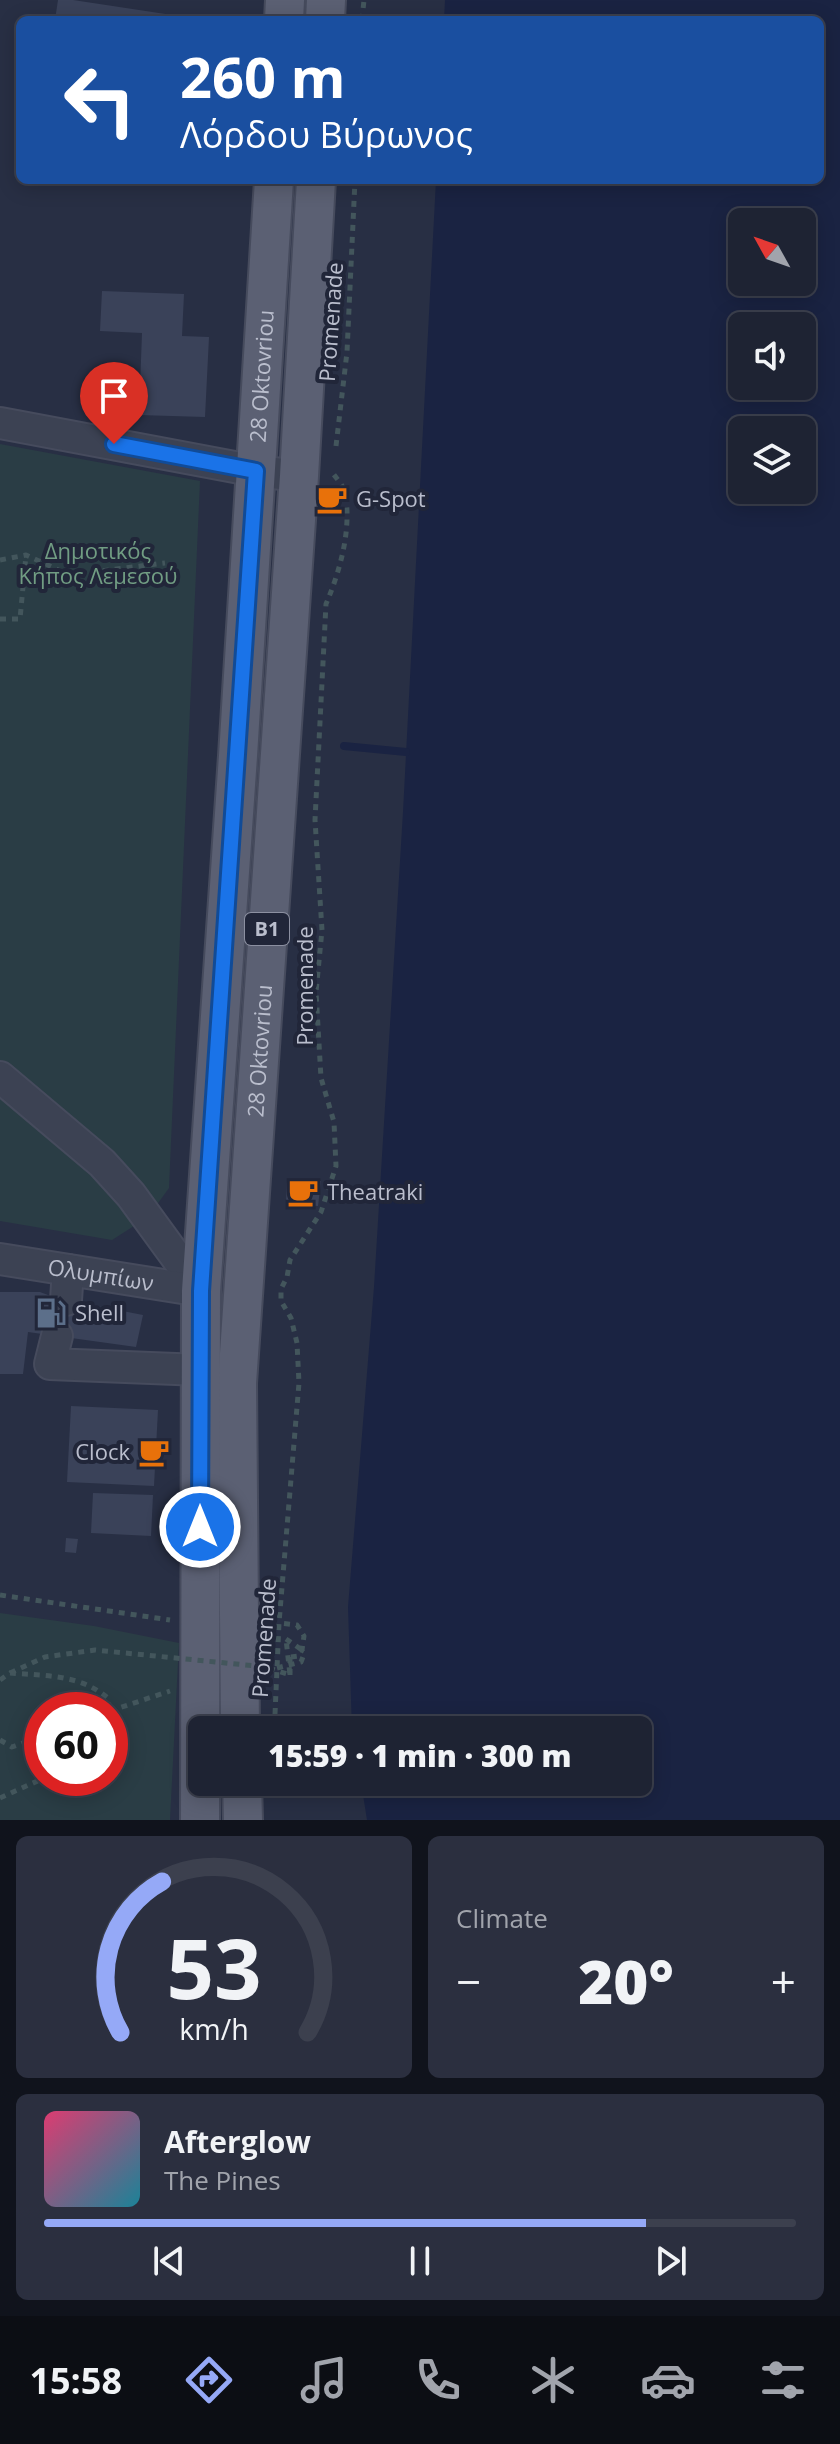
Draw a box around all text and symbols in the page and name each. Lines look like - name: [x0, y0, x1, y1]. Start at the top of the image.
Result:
- text: 260 m: [180, 38, 346, 114]
- icon: left: [48, 48, 152, 152]
- text: Λόρδου Βύρωνος: [180, 110, 473, 159]
- north arrow: [728, 208, 816, 296]
- map controls: [728, 208, 816, 504]
- street label: Promenade: [311, 261, 349, 383]
- street label: 28 Oktovriou: [242, 309, 280, 443]
- button: sound: [728, 312, 816, 400]
- pin: [80, 362, 148, 444]
- icon: arrive: [92, 374, 136, 418]
- button: layers: [728, 416, 816, 504]
- cafe icon: G-Spot: [315, 482, 349, 516]
- place label: G-Spot: [356, 483, 426, 513]
- park label: Δημοτικός Κήπος Λεμεσού: [19, 535, 177, 590]
- road number: B1: [245, 913, 289, 945]
- street label: Promenade: [289, 926, 319, 1046]
- street label: 28 Oktovriou: [239, 983, 278, 1118]
- cafe icon: Theatraki: [286, 1175, 320, 1209]
- place label: Theatraki: [327, 1176, 423, 1206]
- street label: Ολυμπίων: [46, 1251, 156, 1297]
- fuel station icon: Shell: [34, 1296, 68, 1330]
- place label: Shell: [75, 1297, 124, 1327]
- cafe icon: Clock: [137, 1435, 171, 1469]
- place label: Clock: [75, 1436, 130, 1466]
- position arrow: [158, 1485, 242, 1569]
- street label: Promenade: [244, 1577, 282, 1699]
- speed limit sign: 60: [24, 1692, 128, 1796]
- text: 15:59 · 1 min · 300 m: [268, 1735, 572, 1776]
- text: Climate: [456, 1900, 548, 1936]
- text: 53: [166, 1910, 262, 2023]
- text: 20°: [578, 1940, 674, 2022]
- text: −: [456, 1951, 481, 2011]
- text: +: [771, 1951, 796, 2011]
- text: km/h: [179, 2009, 249, 2048]
- text: Afterglow: [164, 2121, 311, 2162]
- text: The Pines: [164, 2162, 281, 2198]
- icon: previous: [147, 2239, 191, 2283]
- icon: pause: [398, 2239, 442, 2283]
- icon: next: [649, 2239, 693, 2283]
- icon: directions: [181, 2352, 237, 2408]
- icon: music: [296, 2352, 352, 2408]
- icon: phone: [410, 2352, 466, 2408]
- icon: climate: [525, 2352, 581, 2408]
- icon: car: [640, 2352, 696, 2408]
- icon: filters: [755, 2352, 811, 2408]
- text: 15:58: [29, 2356, 122, 2405]

